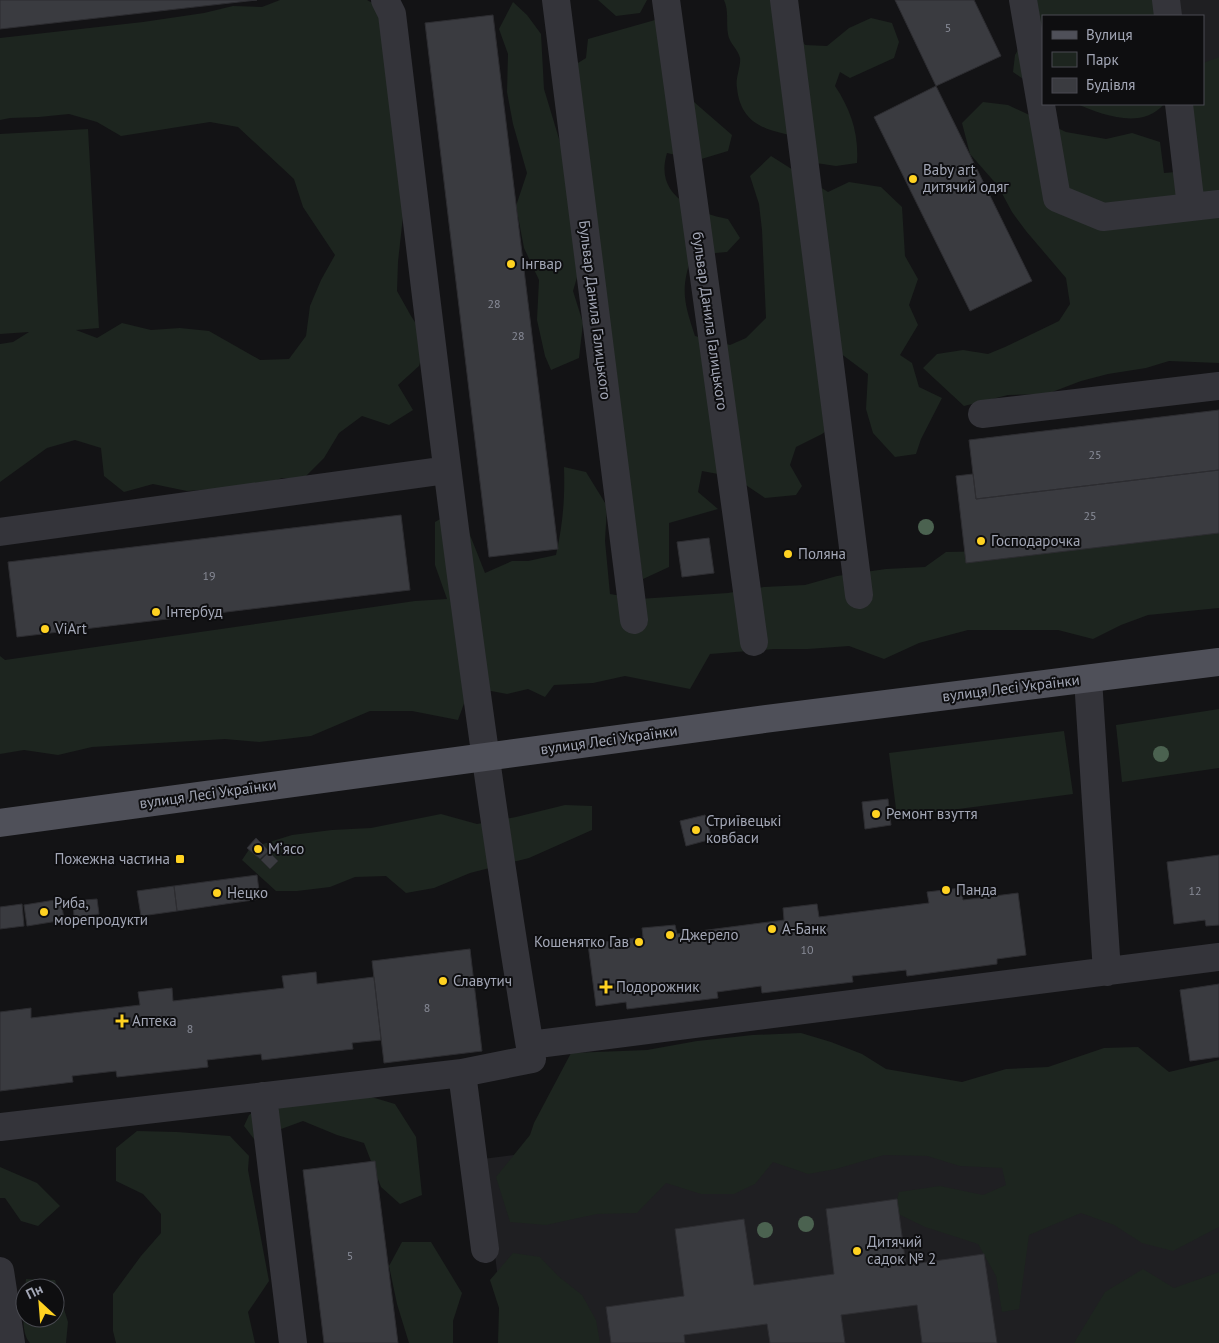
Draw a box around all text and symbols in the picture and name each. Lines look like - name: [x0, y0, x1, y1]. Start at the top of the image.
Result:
- legend: [1042, 15, 1204, 105]
- house number: 5: [945, 20, 951, 35]
- text: Вулиця: [1086, 25, 1133, 44]
- text: Парк: [1086, 50, 1119, 69]
- text: Будівля: [1086, 75, 1135, 94]
- place label: Baby art дитячий одяг: [923, 160, 1009, 196]
- marker: Baby art дитячий одяг: [907, 173, 919, 185]
- street label: Бульвар Данила Галицького: [575, 219, 616, 401]
- street label: бульвар Данила Галицького: [689, 230, 732, 412]
- place label: Інгвар: [521, 254, 562, 273]
- marker: Інгвар: [505, 258, 517, 270]
- house number: 28: [487, 296, 501, 311]
- house number: 28: [511, 328, 525, 343]
- house number: 25: [1088, 447, 1102, 462]
- house number: 25: [1083, 508, 1097, 523]
- place label: Господарочка: [991, 531, 1080, 550]
- marker: Господарочка: [975, 535, 987, 547]
- place label: Поляна: [798, 544, 846, 563]
- marker: Поляна: [782, 548, 794, 560]
- house number: 19: [202, 568, 216, 583]
- place label: Інтербуд: [166, 602, 223, 621]
- marker: Інтербуд: [150, 606, 162, 618]
- place label: ViArt: [54, 619, 87, 638]
- marker: ViArt: [39, 623, 51, 635]
- street label: вулиця Лесі Українки: [941, 670, 1081, 705]
- street label: вулиця Лесі Українки: [539, 720, 679, 759]
- street label: вулиця Лесі Українки: [138, 774, 278, 813]
- place label: Ремонт взуття: [886, 804, 978, 823]
- marker: Ремонт взуття: [870, 808, 882, 820]
- place label: Стриївецькі ковбаси: [706, 811, 782, 847]
- marker: Стриївецькі ковбаси: [690, 824, 702, 836]
- place label: Мʼясо: [268, 839, 304, 858]
- marker: Мʼясо: [252, 843, 264, 855]
- place label: Пожежна частина: [54, 849, 170, 868]
- marker: Пожежна частина: [174, 853, 186, 865]
- place label: Панда: [956, 880, 997, 899]
- place label: Нецко: [227, 883, 268, 902]
- house number: 12: [1188, 883, 1202, 898]
- marker: Панда: [940, 884, 952, 896]
- marker: Нецко: [211, 887, 223, 899]
- place label: Риба, морепродукти: [54, 893, 148, 929]
- marker: Риба, морепродукти: [38, 906, 50, 918]
- place label: А-Банк: [782, 919, 827, 938]
- marker: А-Банк: [766, 923, 778, 935]
- place label: Джерело: [680, 925, 738, 944]
- marker: Джерело: [664, 929, 676, 941]
- place label: Кошенятко Гав: [534, 932, 629, 951]
- marker: Кошенятко Гав: [633, 936, 645, 948]
- house number: 10: [800, 942, 814, 957]
- place label: Славутич: [453, 971, 512, 990]
- marker: Славутич: [437, 975, 449, 987]
- place label: Подорожник: [616, 977, 700, 996]
- marker: Подорожник: [600, 981, 612, 993]
- house number: 8: [424, 1000, 430, 1015]
- place label: Аптека: [132, 1011, 177, 1030]
- marker: Аптека: [116, 1015, 128, 1027]
- house number: 8: [187, 1021, 193, 1036]
- place label: Дитячий садок № 2: [867, 1232, 936, 1268]
- marker: Дитячий садок № 2: [851, 1245, 863, 1257]
- house number: 5: [347, 1248, 353, 1263]
- north arrow: [15, 1278, 65, 1328]
- text: Пн: [23, 1280, 46, 1303]

